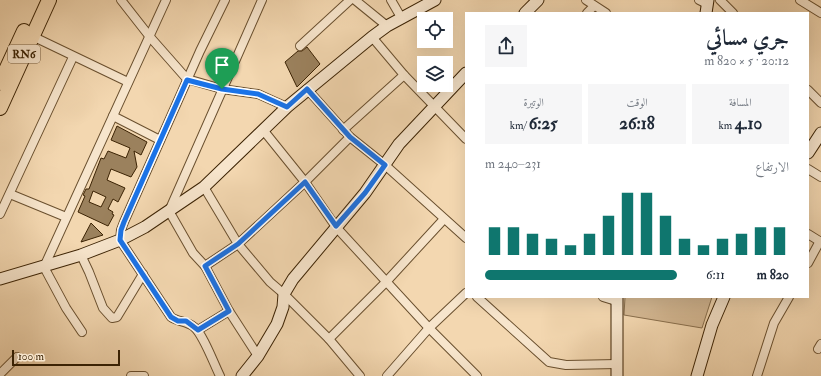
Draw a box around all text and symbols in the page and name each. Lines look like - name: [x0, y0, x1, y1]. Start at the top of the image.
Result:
- map controls: [417, 12, 453, 92]
- button: locate: [417, 12, 453, 48]
- text: جري مسائي: [706, 24, 789, 52]
- button: share: [485, 25, 527, 67]
- road number: RN6: [8, 45, 40, 63]
- pin: [205, 48, 239, 89]
- text: 20:12 · 5 × 820 m: [704, 53, 789, 69]
- icon: arrive: [211, 54, 233, 76]
- button: layers: [417, 56, 453, 92]
- text: الوتيرة: [524, 96, 544, 109]
- text: الوقت: [626, 96, 648, 109]
- text: المسافة: [729, 96, 752, 109]
- text: 6:25: [529, 113, 558, 134]
- text: 26:18: [619, 113, 655, 134]
- text: 4.10: [735, 113, 762, 134]
- text: /km: [510, 119, 529, 132]
- text: km: [719, 119, 735, 132]
- text: 231–240 m: [485, 156, 541, 172]
- text: الارتفاع: [755, 159, 789, 175]
- text: 6:11: [706, 267, 725, 283]
- text: 820 m: [757, 267, 789, 283]
- scale bar: [12, 348, 120, 367]
- text: 100 m: [18, 350, 44, 363]

